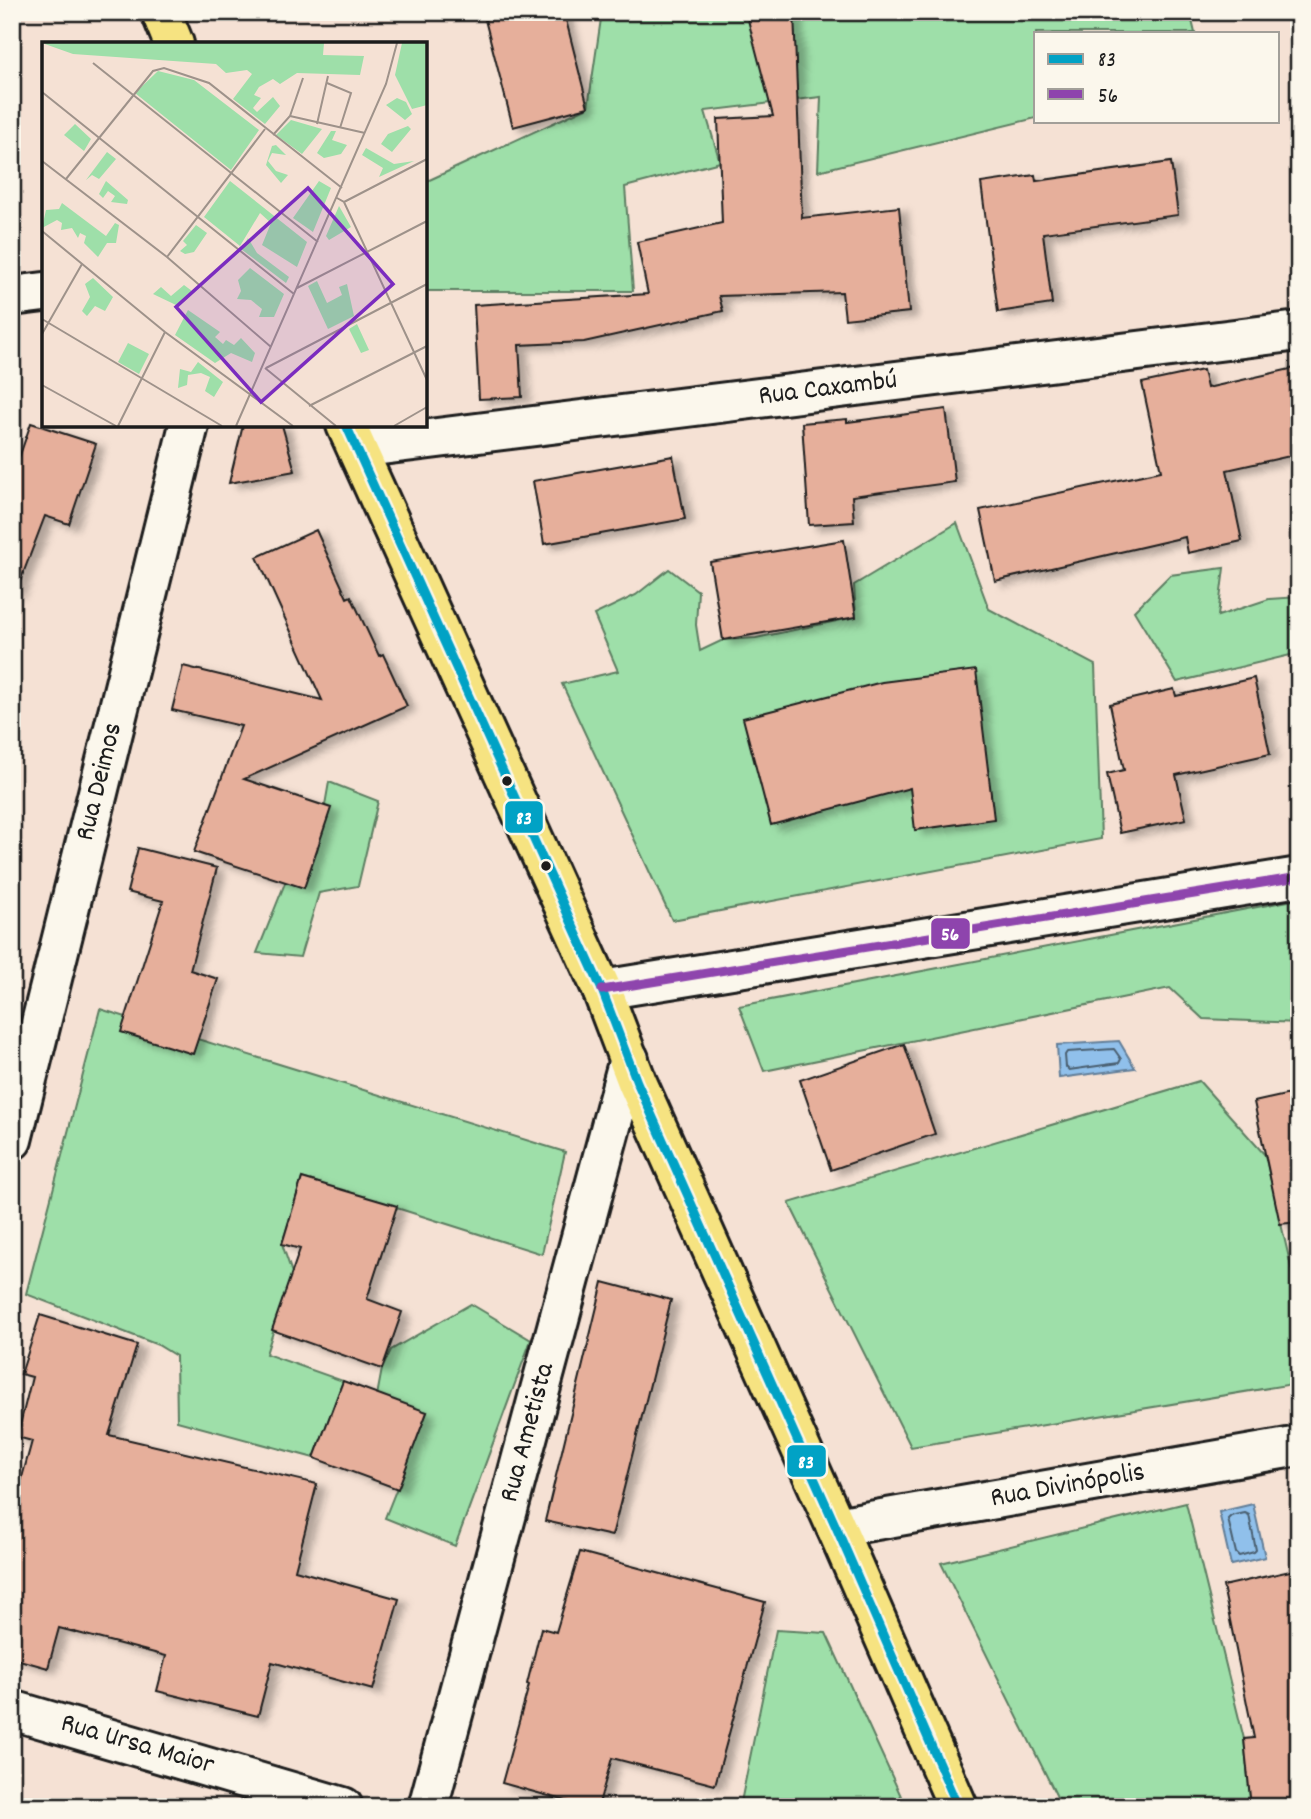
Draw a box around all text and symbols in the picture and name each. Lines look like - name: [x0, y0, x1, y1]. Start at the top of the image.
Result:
- legend: [1034, 32, 1280, 122]
- inset map: [42, 42, 427, 427]
- text: 83: [1098, 47, 1116, 77]
- text: 56: [1098, 83, 1118, 113]
- street label: Rua Caxambú: [756, 362, 900, 418]
- street label: Rua Deimos: [67, 719, 135, 845]
- unlabelled marker: [500, 774, 514, 788]
- line badge: 83: [504, 800, 544, 834]
- text: 83: [516, 807, 532, 834]
- unlabelled marker: [539, 859, 553, 873]
- line badge: 56: [930, 917, 971, 950]
- text: 56: [941, 923, 959, 950]
- street label: Rua Ametista: [491, 1358, 567, 1507]
- line badge: 83: [786, 1444, 827, 1478]
- text: 83: [798, 1451, 814, 1478]
- street label: Rua Divinópolis: [988, 1454, 1148, 1520]
- street label: Rua Ursa Maior: [56, 1705, 219, 1787]

